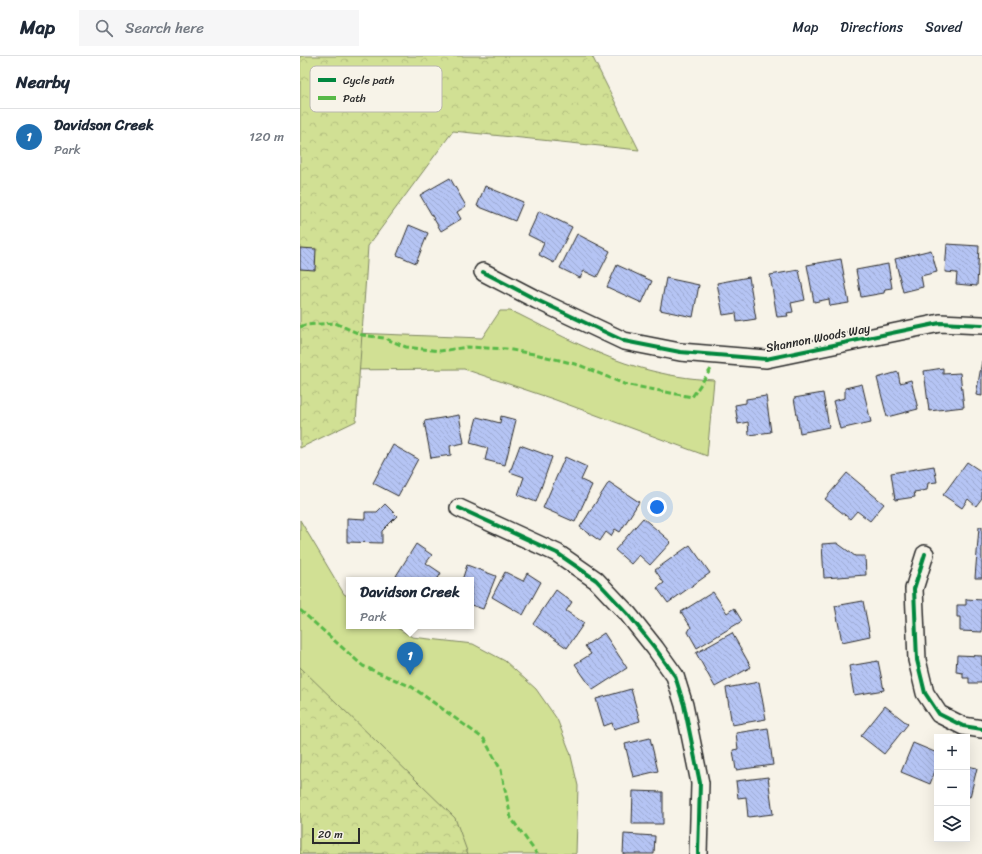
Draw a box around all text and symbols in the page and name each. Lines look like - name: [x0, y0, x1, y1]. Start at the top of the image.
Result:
- search box: [79, 10, 359, 46]
- text: Map: [20, 11, 55, 44]
- text: Search here: [125, 15, 204, 41]
- text: Map: [792, 15, 818, 40]
- text: Directions: [840, 15, 903, 40]
- text: Saved: [925, 15, 962, 40]
- icon: search: [93, 17, 115, 39]
- legend: [310, 66, 442, 112]
- text: Nearby: [16, 67, 70, 97]
- text: Cycle path: [343, 71, 395, 90]
- text: Path: [343, 89, 366, 108]
- text: Davidson Creek: [54, 112, 154, 138]
- text: 1: [26, 125, 32, 148]
- text: 120 m: [249, 125, 284, 148]
- text: Park: [54, 138, 81, 161]
- street label: Shannon Woods Way: [764, 317, 873, 359]
- your location: [647, 497, 667, 517]
- popup: [346, 577, 474, 629]
- text: Davidson Creek: [360, 579, 460, 605]
- text: Park: [360, 605, 387, 628]
- pin: 1: [397, 642, 423, 675]
- map controls: [934, 734, 970, 842]
- button: +: [934, 734, 970, 770]
- button: −: [934, 770, 970, 806]
- button: layers: [934, 806, 970, 842]
- text: 20 m: [318, 825, 343, 844]
- scale bar: [312, 826, 360, 845]

